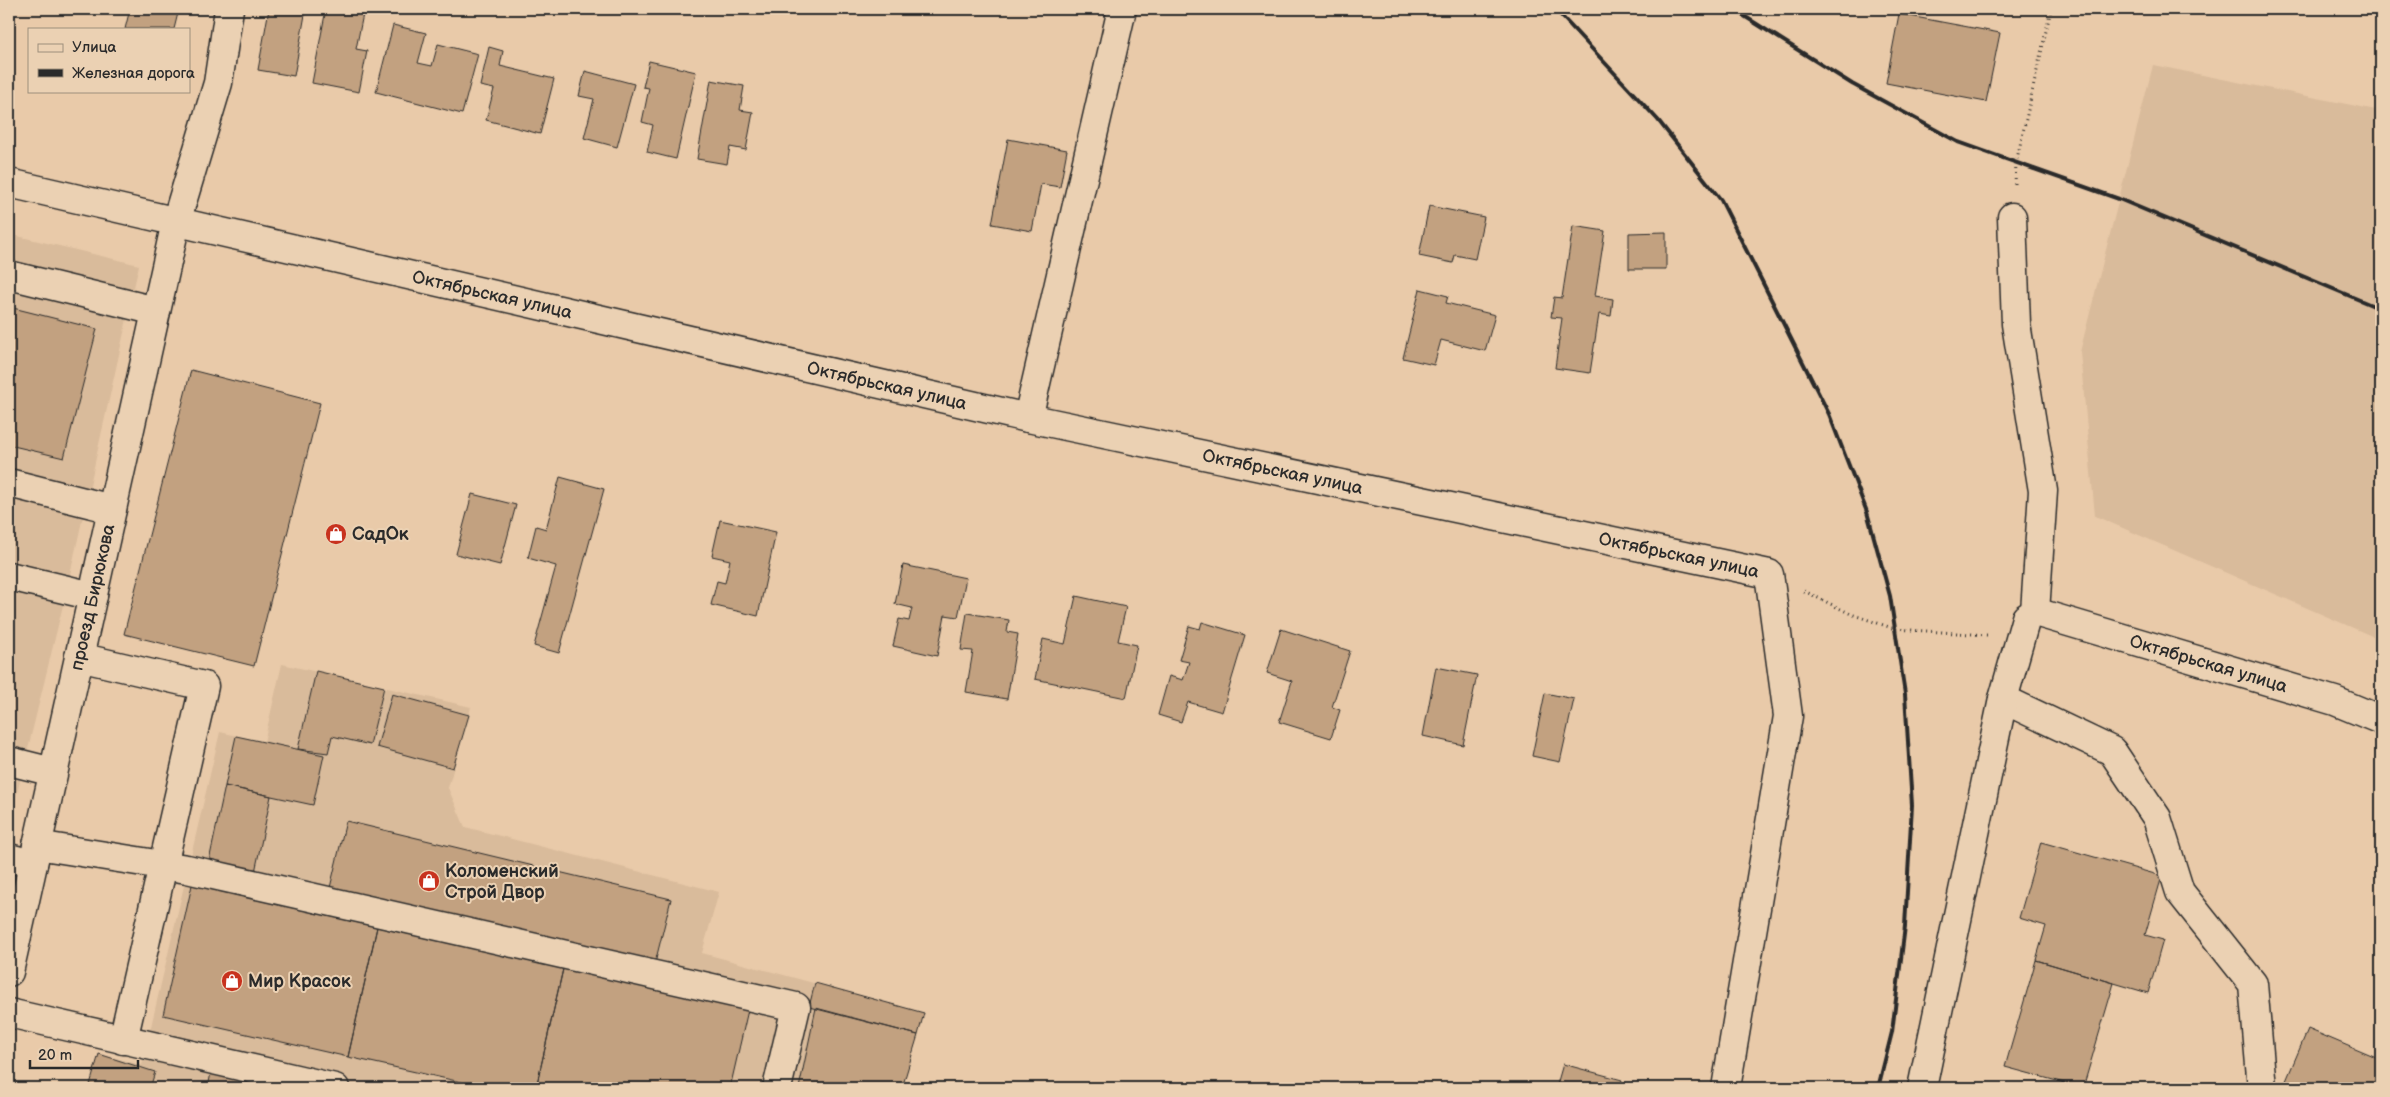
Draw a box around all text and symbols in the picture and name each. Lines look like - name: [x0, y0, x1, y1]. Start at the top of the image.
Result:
- legend: [28, 28, 190, 92]
- text: Улица: [72, 38, 117, 57]
- text: Железная дорога: [72, 64, 195, 83]
- street label: Октябрьская улица: [410, 266, 575, 323]
- street label: Октябрьская улица: [805, 357, 969, 414]
- street label: Октябрьская улица: [1201, 445, 1365, 499]
- street label: проезд Бирюкова: [66, 522, 119, 672]
- shop icon: СадОк: [324, 522, 348, 546]
- place label: СадОк: [352, 524, 409, 545]
- street label: Октябрьская улица: [1597, 528, 1761, 582]
- street label: Октябрьская улица: [2127, 630, 2290, 697]
- place label: Коломенский Строй Двор: [445, 861, 559, 903]
- shop icon: Коломенский Строй Двор: [417, 869, 441, 893]
- shop icon: Мир Красок: [220, 969, 244, 993]
- place label: Мир Красок: [248, 971, 351, 992]
- scale bar: [30, 1037, 138, 1069]
- text: 20 m: [38, 1046, 72, 1065]

